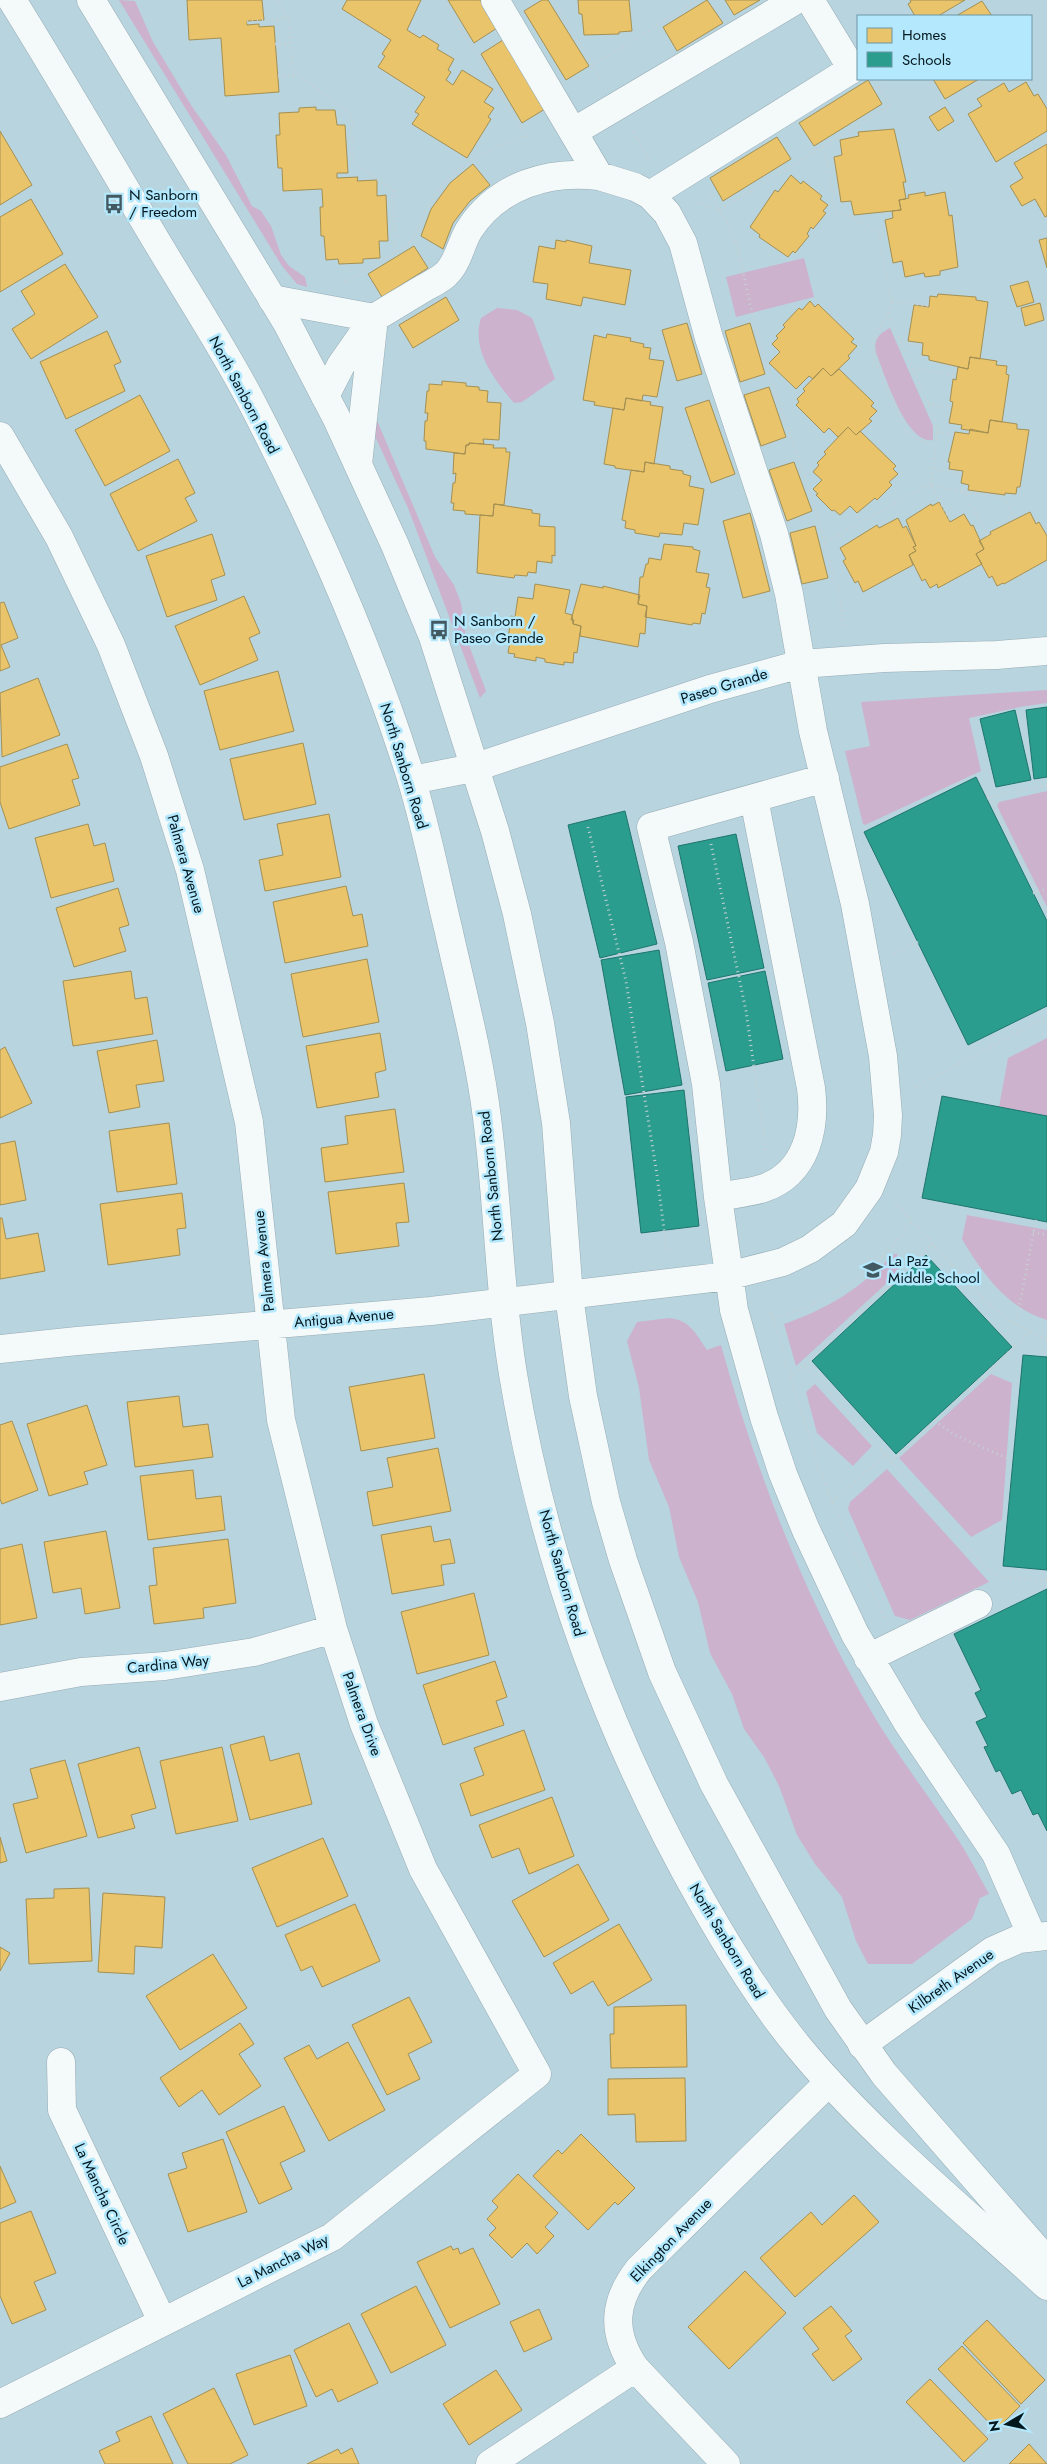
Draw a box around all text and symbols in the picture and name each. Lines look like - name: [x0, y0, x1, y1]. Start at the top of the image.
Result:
- legend: [857, 15, 1032, 80]
- text: Homes: [902, 24, 946, 46]
- text: Schools: [902, 49, 951, 71]
- place label: N Sanborn / Freedom: [129, 184, 198, 223]
- bus stop icon: N Sanborn / Freedom: [103, 193, 125, 215]
- street label: North Sanborn Road: [204, 332, 284, 458]
- place label: N Sanborn / Paseo Grande: [454, 610, 544, 649]
- bus stop icon: N Sanborn / Paseo Grande: [428, 619, 450, 641]
- street label: Paseo Grande: [678, 662, 770, 710]
- street label: North Sanborn Road: [374, 700, 434, 832]
- street label: Palmera Avenue: [161, 812, 211, 916]
- street label: North Sanborn Road: [473, 1110, 509, 1242]
- street label: Palmera Avenue: [248, 1209, 280, 1313]
- place label: La Paz Middle School: [888, 1250, 980, 1289]
- school or university icon: La Paz Middle School: [862, 1259, 884, 1281]
- street label: Antigua Avenue: [293, 1303, 395, 1333]
- street label: North Sanborn Road: [533, 1507, 591, 1639]
- street label: Cardina Way: [126, 1649, 210, 1679]
- street label: Palmera Drive: [337, 1669, 387, 1759]
- street label: North Sanborn Road: [684, 1879, 770, 2003]
- street label: Kilbreth Avenue: [904, 1943, 998, 2019]
- street label: La Mancha Circle: [69, 2140, 135, 2249]
- street label: Elkington Avenue: [625, 2193, 717, 2287]
- street label: La Mancha Way: [234, 2228, 333, 2293]
- north arrow: [982, 2399, 1032, 2449]
- text: N: [983, 2419, 1005, 2433]

